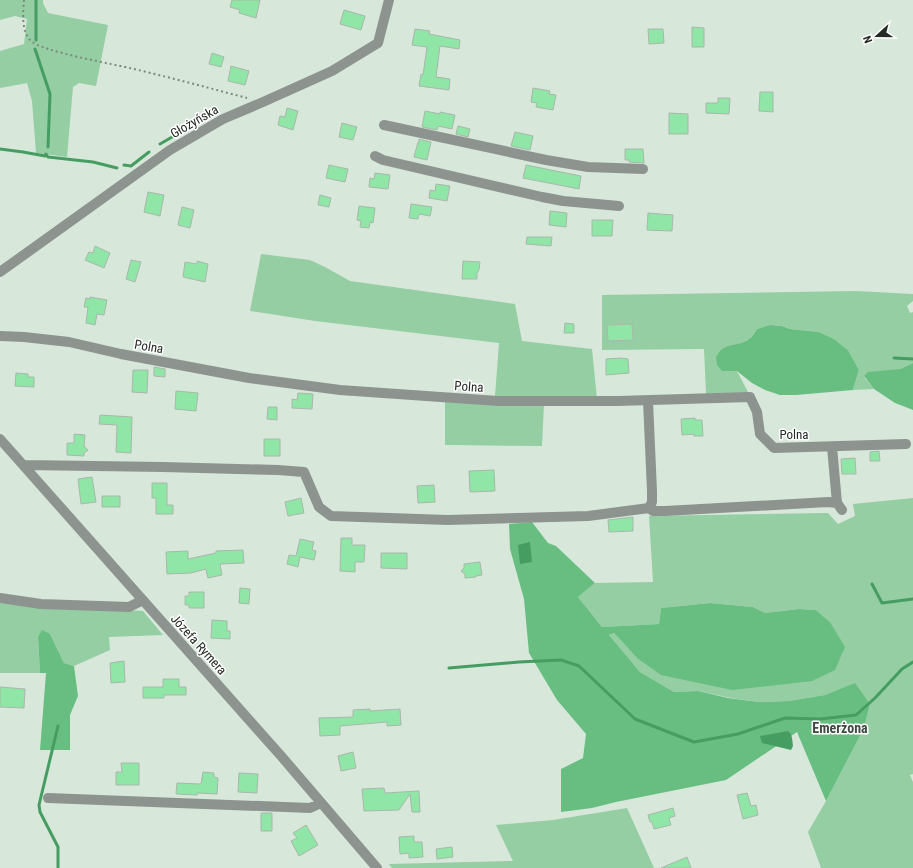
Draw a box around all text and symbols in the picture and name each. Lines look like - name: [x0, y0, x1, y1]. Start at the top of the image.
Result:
- north arrow: [857, 16, 897, 56]
- text: N: [861, 34, 875, 45]
- street label: Głożyńska: [168, 102, 221, 141]
- street label: Polna: [133, 337, 165, 356]
- street label: Polna: [454, 378, 484, 395]
- street label: Polna: [779, 427, 809, 442]
- street label: Józefa Rymera: [168, 611, 230, 678]
- district label: Emerżona: [812, 720, 868, 736]

